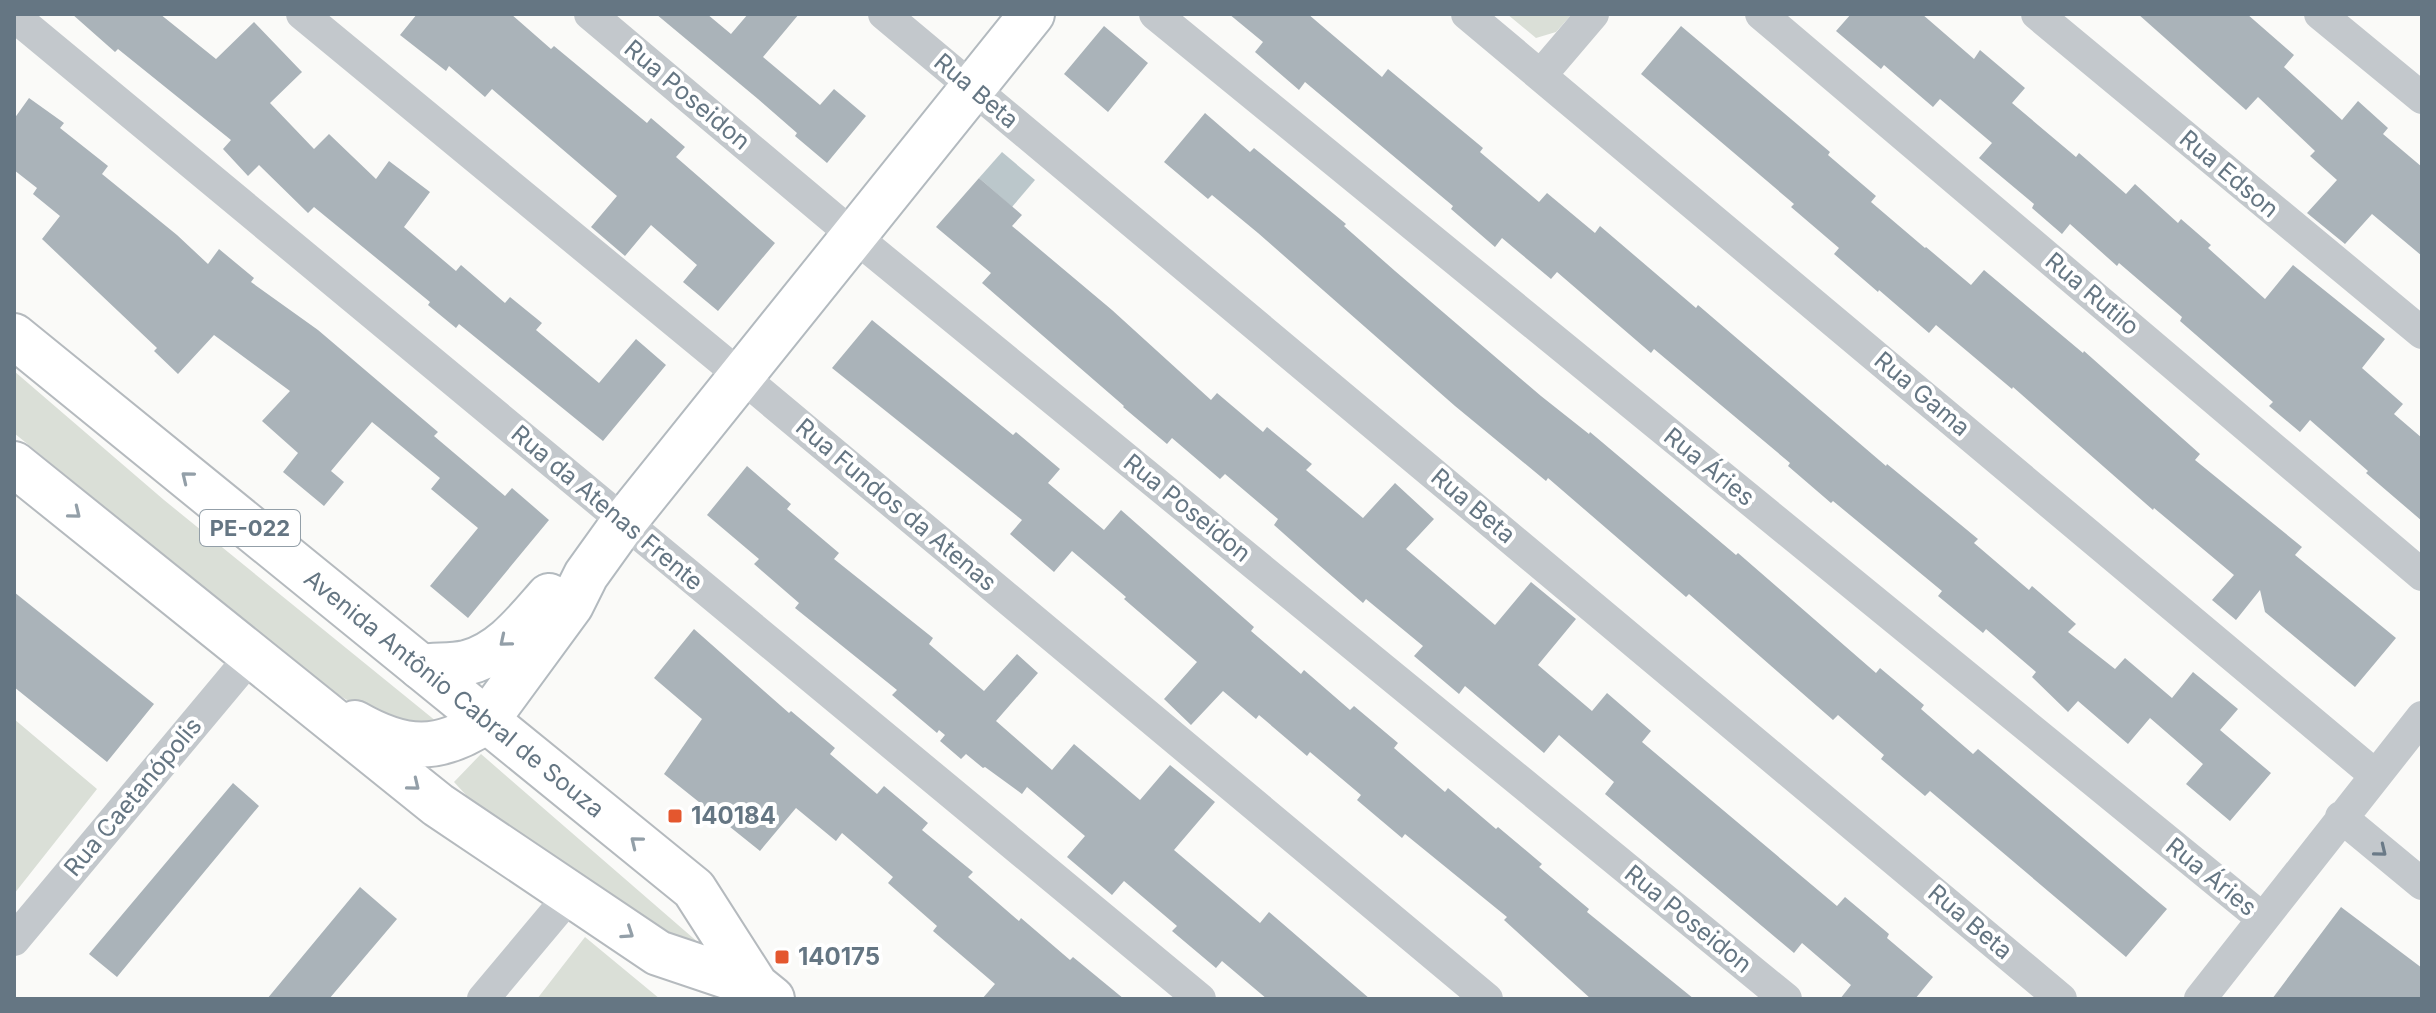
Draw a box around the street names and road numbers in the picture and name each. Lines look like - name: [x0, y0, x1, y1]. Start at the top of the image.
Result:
- street label: Rua Poseidon: [619, 34, 756, 156]
- street label: Rua Beta: [928, 47, 1024, 134]
- street label: Rua Edson: [2174, 124, 2285, 223]
- street label: Rua Rutilo: [2040, 246, 2145, 341]
- street label: Rua Gama: [1869, 345, 1976, 442]
- street label: Rua Fundos da Atenas: [790, 412, 1003, 597]
- street label: Rua da Atenas Frente: [506, 419, 709, 596]
- street label: Rua Áries: [1658, 420, 1761, 512]
- street label: Rua Poseidon: [1118, 448, 1257, 568]
- street label: Rua Beta: [1425, 462, 1521, 549]
- road number: PE-022: [200, 510, 300, 546]
- street label: Avenida Antônio Cabral de Souza: [298, 564, 610, 824]
- street label: Rua Caetanópolis: [58, 711, 207, 882]
- street label: Rua Áries: [2160, 830, 2263, 922]
- street label: Rua Poseidon: [1619, 859, 1758, 979]
- street label: Rua Beta: [1922, 878, 2018, 965]

